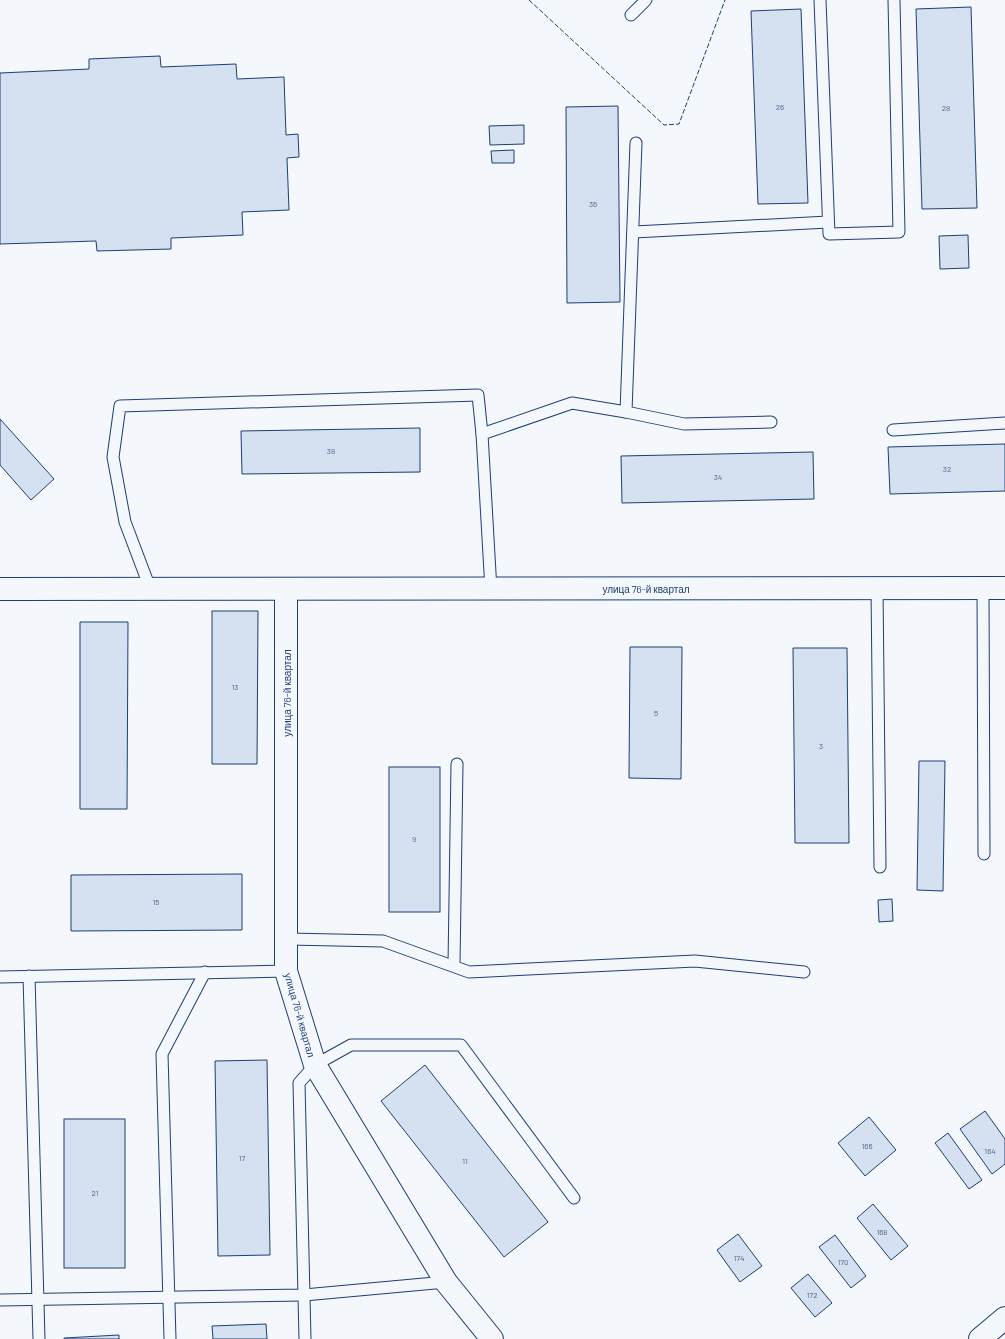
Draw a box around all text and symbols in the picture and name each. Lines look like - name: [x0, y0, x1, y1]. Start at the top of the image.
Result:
- house number: 26: [776, 102, 784, 112]
- house number: 28: [942, 103, 950, 113]
- house number: 36: [589, 199, 597, 209]
- house number: 38: [327, 446, 335, 456]
- house number: 32: [943, 464, 951, 474]
- house number: 34: [714, 472, 722, 482]
- street label: улица 76-й квартал: [602, 583, 690, 595]
- street label: улица 76-й квартал: [281, 649, 293, 737]
- house number: 13: [232, 682, 238, 692]
- house number: 5: [654, 708, 658, 718]
- house number: 3: [819, 741, 823, 751]
- house number: 9: [412, 834, 416, 844]
- house number: 15: [153, 897, 159, 907]
- street label: улица 76-й квартал: [282, 971, 318, 1059]
- house number: 166: [861, 1141, 873, 1151]
- house number: 164: [984, 1146, 996, 1156]
- house number: 17: [239, 1153, 246, 1163]
- house number: 11: [462, 1156, 468, 1166]
- house number: 21: [92, 1188, 99, 1198]
- house number: 168: [876, 1227, 888, 1237]
- house number: 174: [734, 1253, 745, 1263]
- house number: 170: [837, 1257, 849, 1267]
- house number: 172: [807, 1290, 817, 1300]

